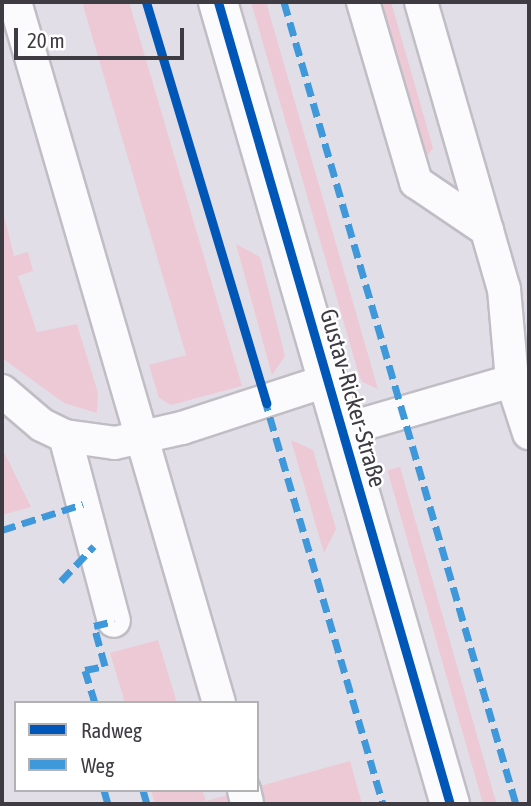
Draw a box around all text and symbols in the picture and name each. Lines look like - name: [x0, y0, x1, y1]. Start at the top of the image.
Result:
- scale bar: [18, 14, 187, 58]
- text: 20 m: [27, 28, 65, 52]
- street label: Gustav-Ricker-Straße: [314, 306, 392, 490]
- legend: [14, 701, 259, 792]
- text: Radweg: [81, 718, 142, 742]
- text: Weg: [81, 753, 114, 777]

